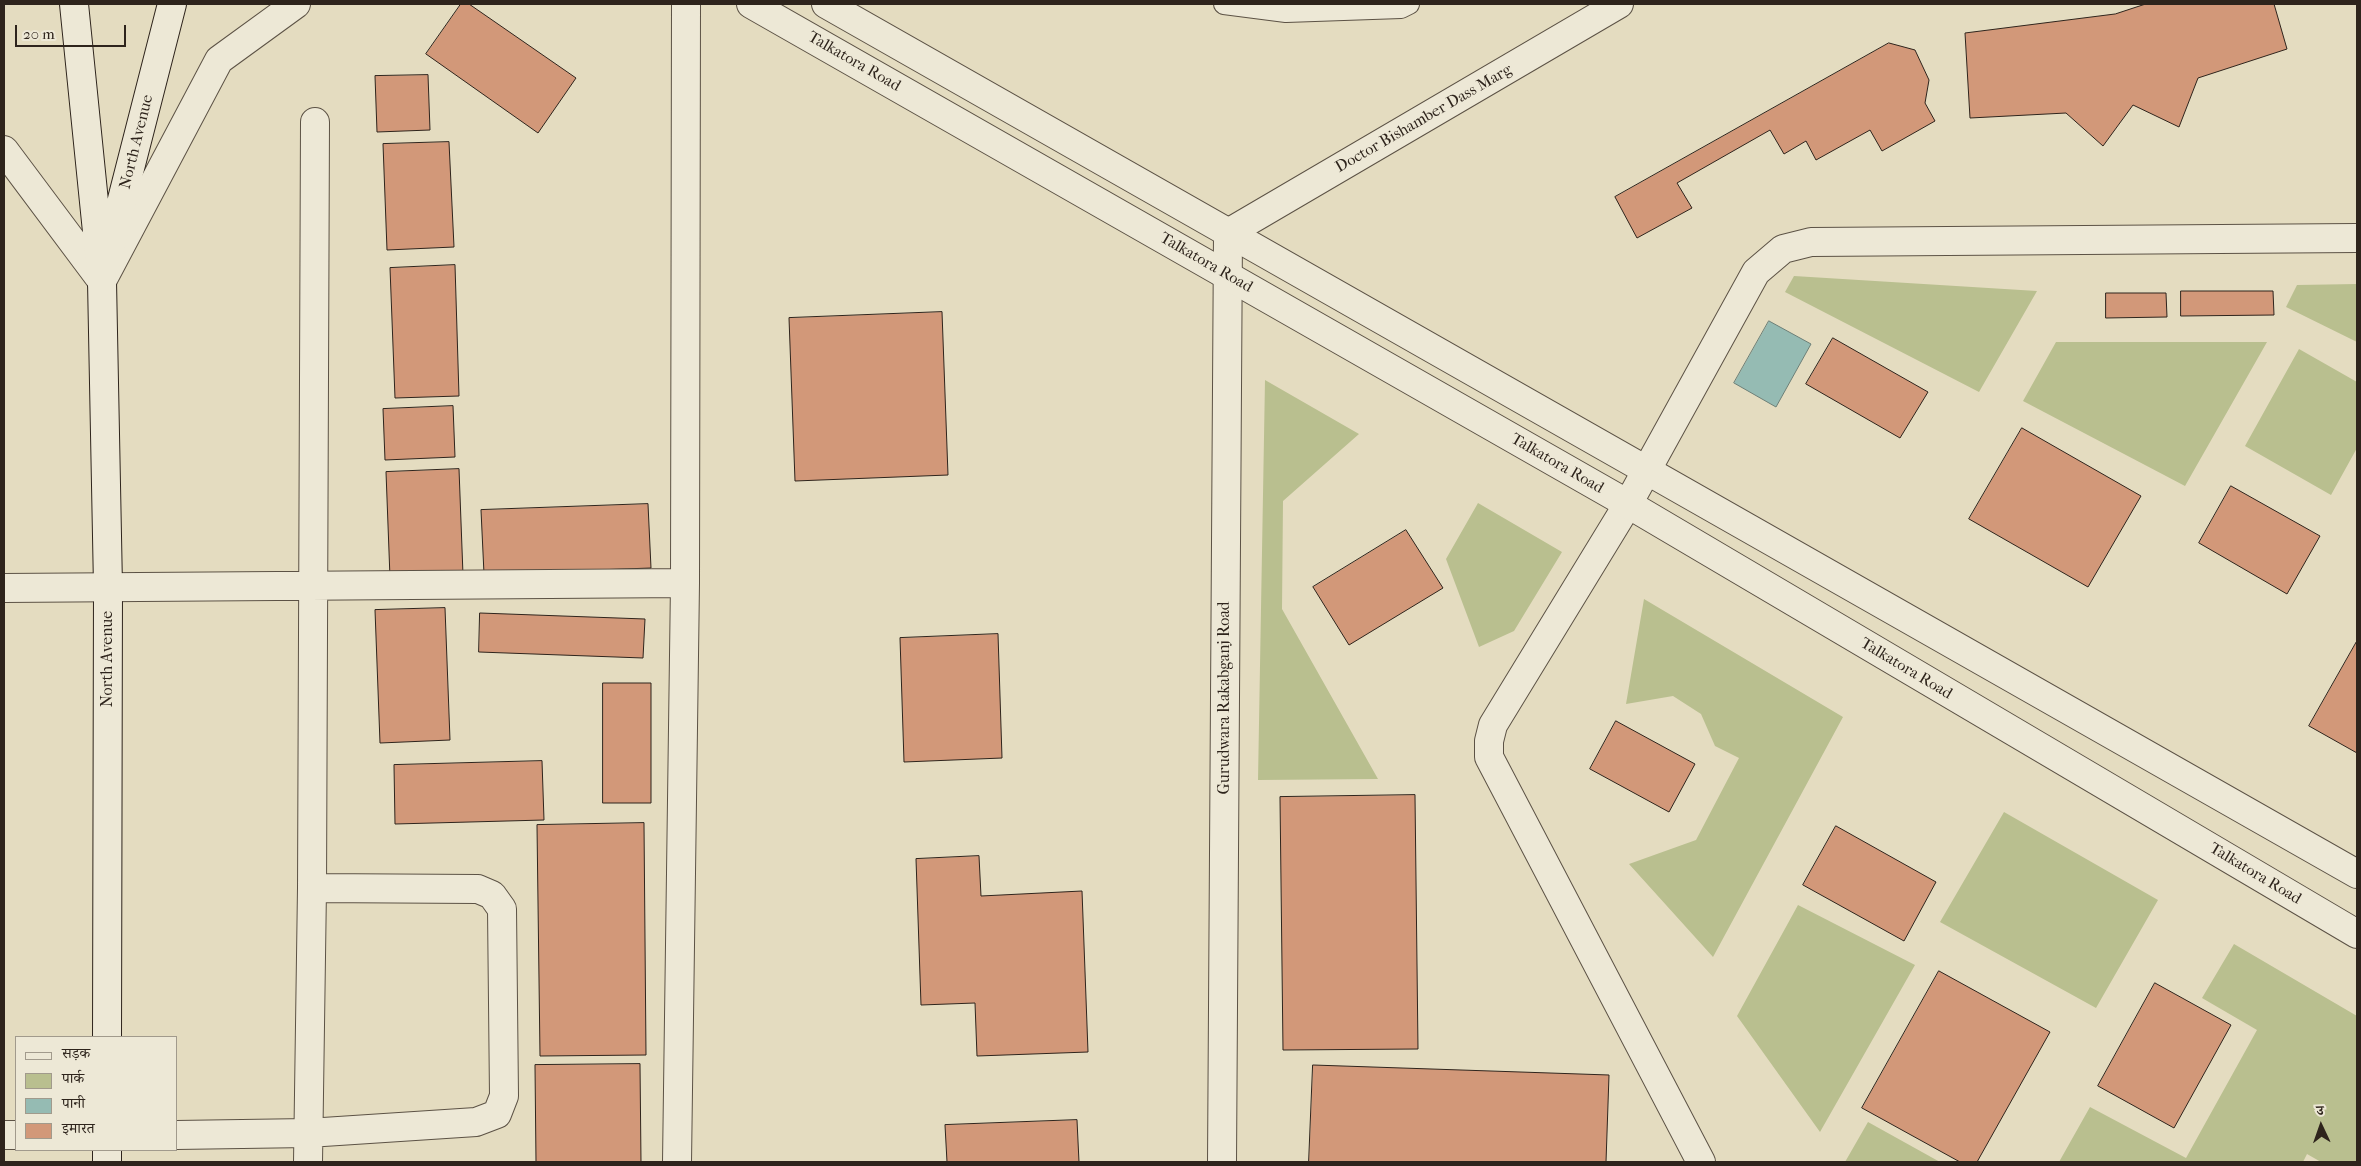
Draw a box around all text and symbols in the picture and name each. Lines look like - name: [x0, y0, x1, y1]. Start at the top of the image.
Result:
- scale bar: [18, 15, 129, 47]
- text: 20 m: [23, 25, 55, 43]
- street label: Talkatora Road: [804, 28, 904, 96]
- street label: Doctor Bishamber Dass Marg: [1332, 61, 1516, 177]
- street label: North Avenue: [116, 93, 158, 191]
- street label: Talkatora Road: [1156, 229, 1256, 297]
- street label: Talkatora Road: [1507, 430, 1607, 498]
- street label: Gurudwara Rakabganj Road: [1215, 601, 1235, 795]
- street label: North Avenue: [98, 611, 118, 707]
- street label: Talkatora Road: [1857, 634, 1955, 704]
- street label: Talkatora Road: [2206, 839, 2304, 909]
- legend: [15, 1036, 178, 1151]
- text: सड़क: [62, 1044, 90, 1062]
- text: पार्क: [62, 1069, 84, 1087]
- text: पानी: [62, 1094, 85, 1112]
- north arrow: [2296, 1101, 2346, 1151]
- text: उ: [2316, 1102, 2324, 1119]
- text: इमारत: [62, 1119, 95, 1137]

